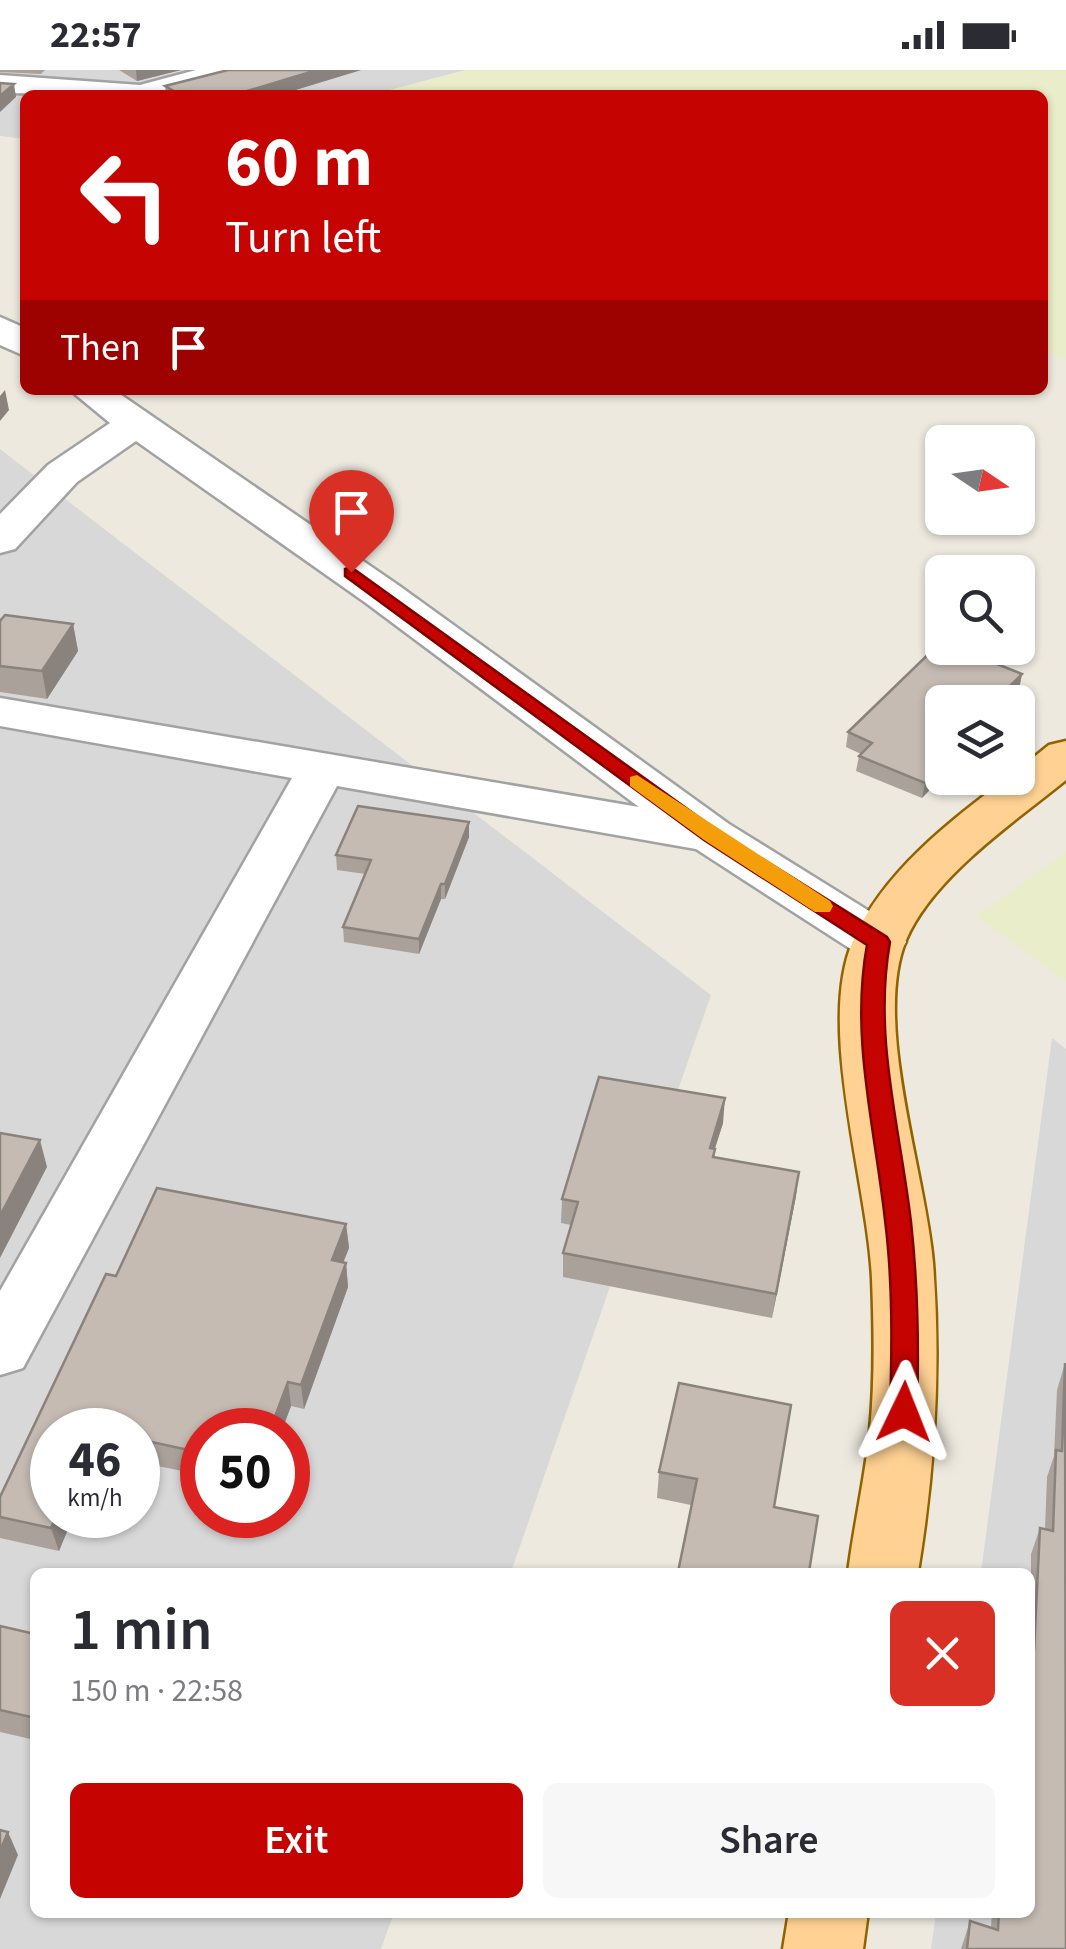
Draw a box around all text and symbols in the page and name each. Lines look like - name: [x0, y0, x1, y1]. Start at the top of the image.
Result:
- text: 22:57: [50, 8, 142, 62]
- text: 60 m: [225, 113, 373, 213]
- icon: left: [60, 130, 190, 260]
- text: Turn left: [225, 206, 381, 270]
- icon: arrive: [161, 320, 216, 375]
- text: Then: [60, 321, 141, 375]
- north arrow: [925, 425, 1035, 535]
- map controls: [925, 425, 1035, 795]
- pin: [309, 470, 394, 573]
- icon: arrive: [324, 485, 379, 540]
- button: search: [925, 555, 1035, 665]
- button: layers: [925, 685, 1035, 795]
- position arrow: [852, 1360, 956, 1464]
- speed limit sign: 50: [180, 1408, 310, 1538]
- text: 46: [69, 1425, 121, 1496]
- text: km/h: [67, 1480, 123, 1516]
- text: 1 min: [70, 1588, 213, 1673]
- button: close: [890, 1601, 995, 1706]
- text: 150 m · 22:58: [70, 1668, 243, 1714]
- button: Exit: [70, 1783, 523, 1898]
- button: Share: [543, 1783, 995, 1898]

